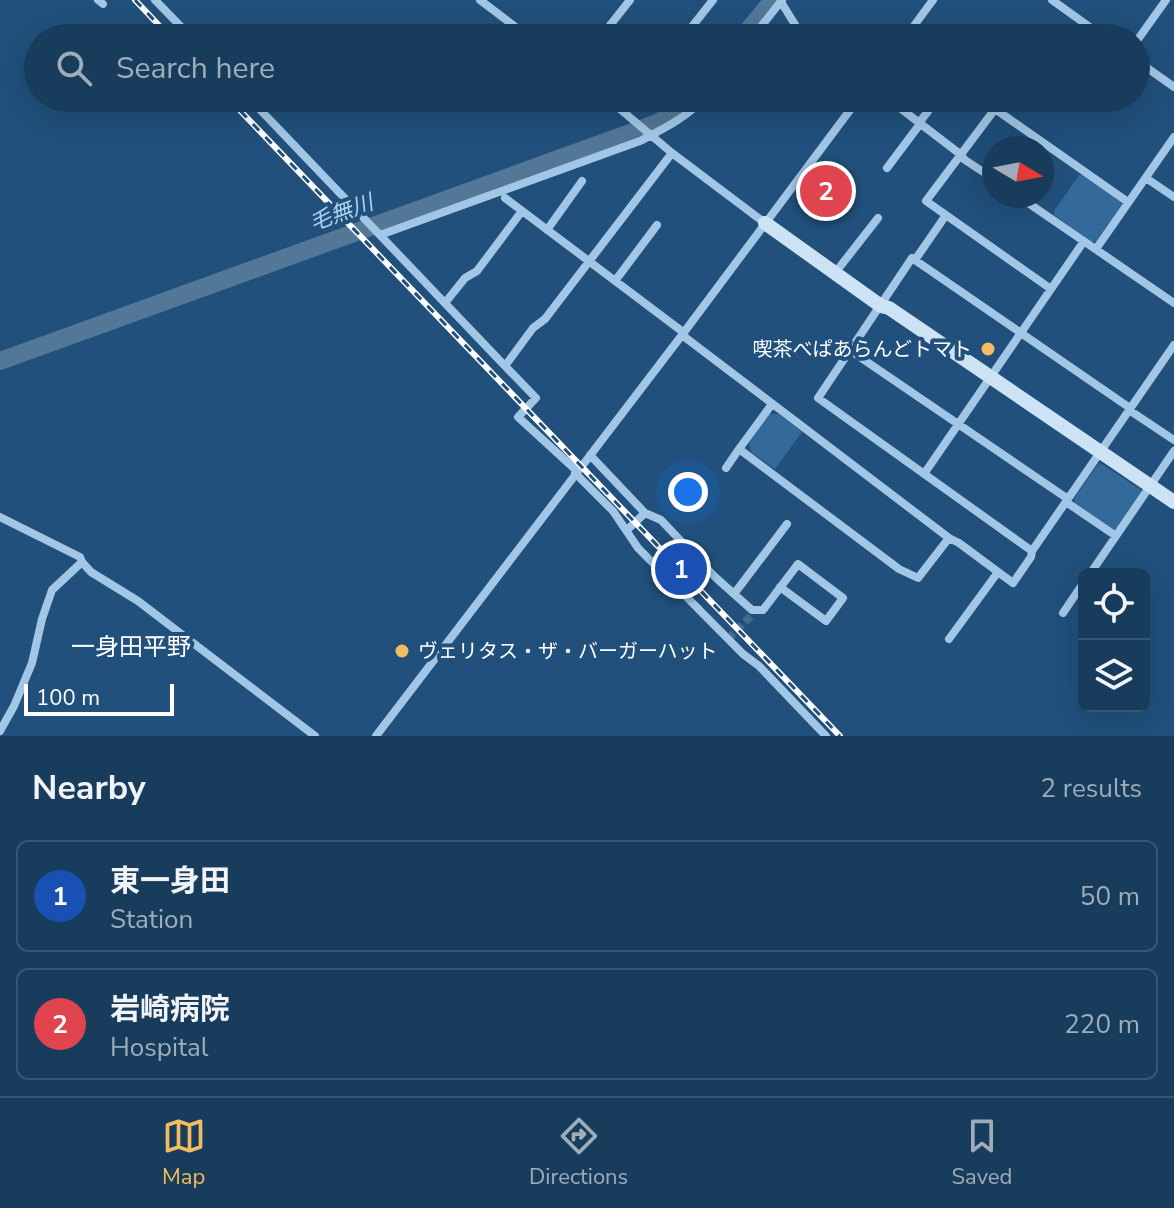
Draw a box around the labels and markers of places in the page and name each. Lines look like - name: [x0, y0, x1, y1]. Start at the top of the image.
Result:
- pin: 2: [800, 161, 852, 221]
- place label: 喫茶べぱあらんどトマト: [753, 336, 972, 363]
- marker: 喫茶べぱあらんどトマト: [979, 340, 997, 358]
- pin: 1: [655, 539, 707, 599]
- place label: ヴェリタス・ザ・バーガーハット: [418, 638, 718, 665]
- marker: ヴェリタス・ザ・バーガーハット: [393, 642, 411, 660]

